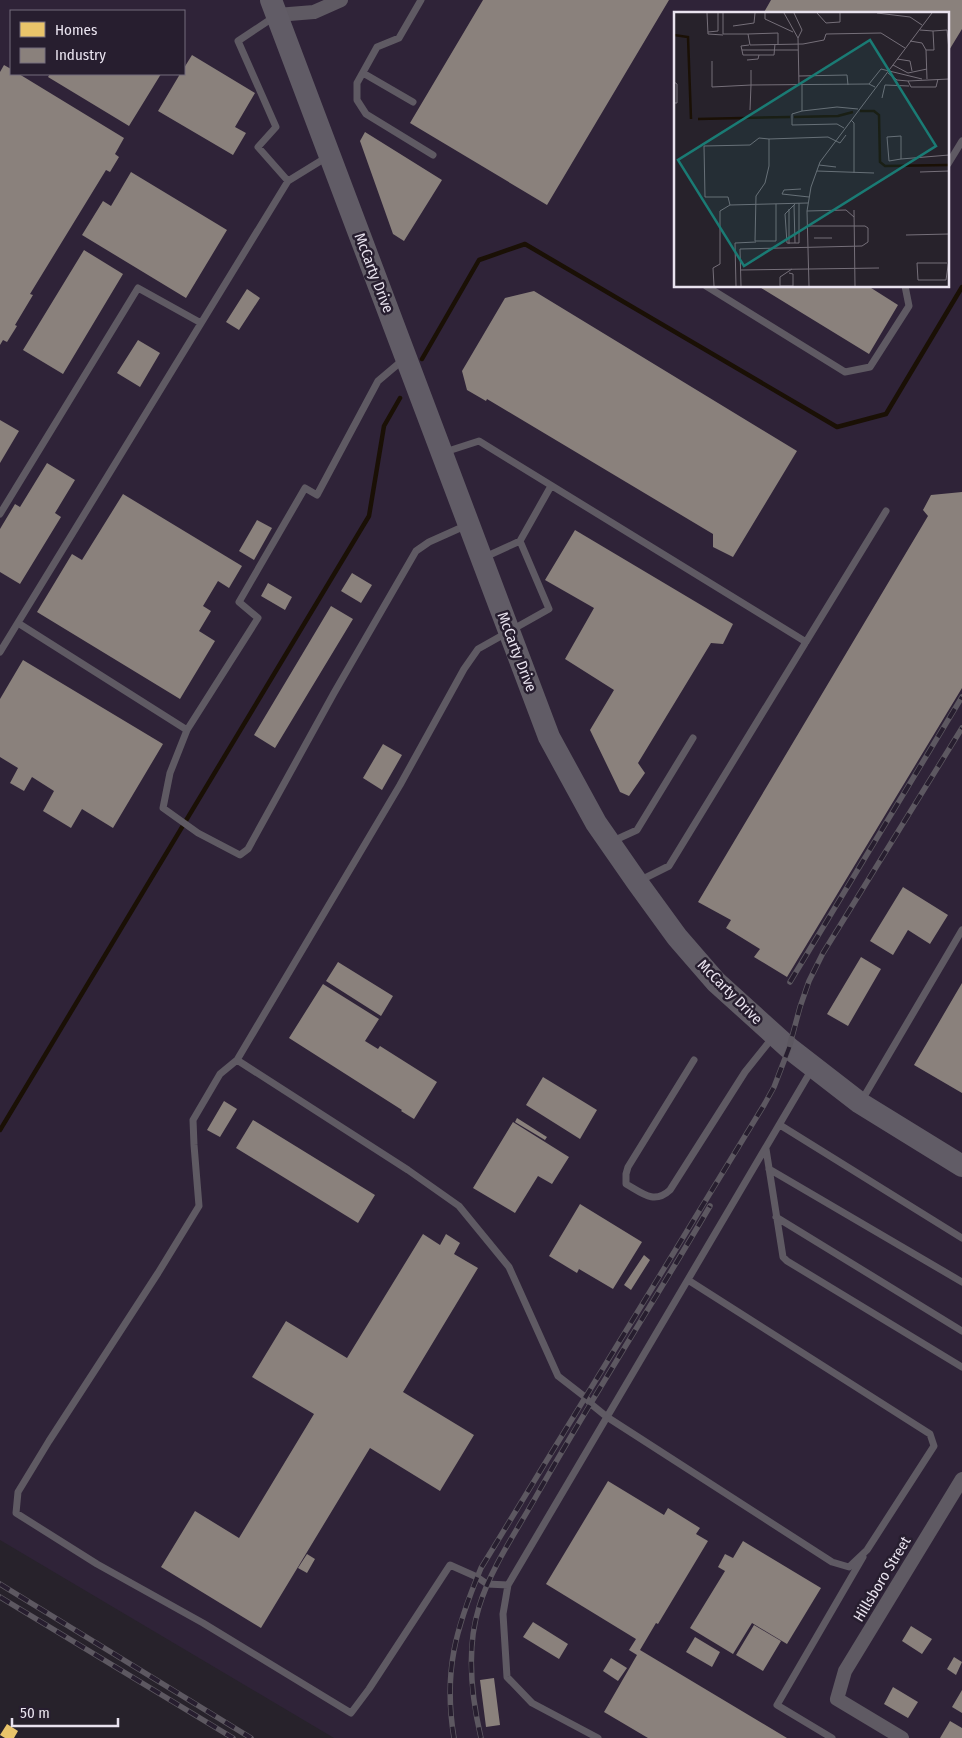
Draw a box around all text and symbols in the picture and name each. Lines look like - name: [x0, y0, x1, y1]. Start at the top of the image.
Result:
- legend: [10, 10, 185, 75]
- inset map: [674, 12, 950, 288]
- text: Homes: [55, 21, 97, 39]
- text: Industry: [55, 46, 106, 64]
- street label: McCarty Drive: [351, 231, 397, 315]
- street label: McCarty Drive: [494, 610, 540, 694]
- street label: McCarty Drive: [694, 956, 766, 1028]
- street label: Hillsboro Street: [850, 1533, 915, 1625]
- scale bar: [12, 1696, 119, 1728]
- text: 50 m: [20, 1704, 50, 1722]

